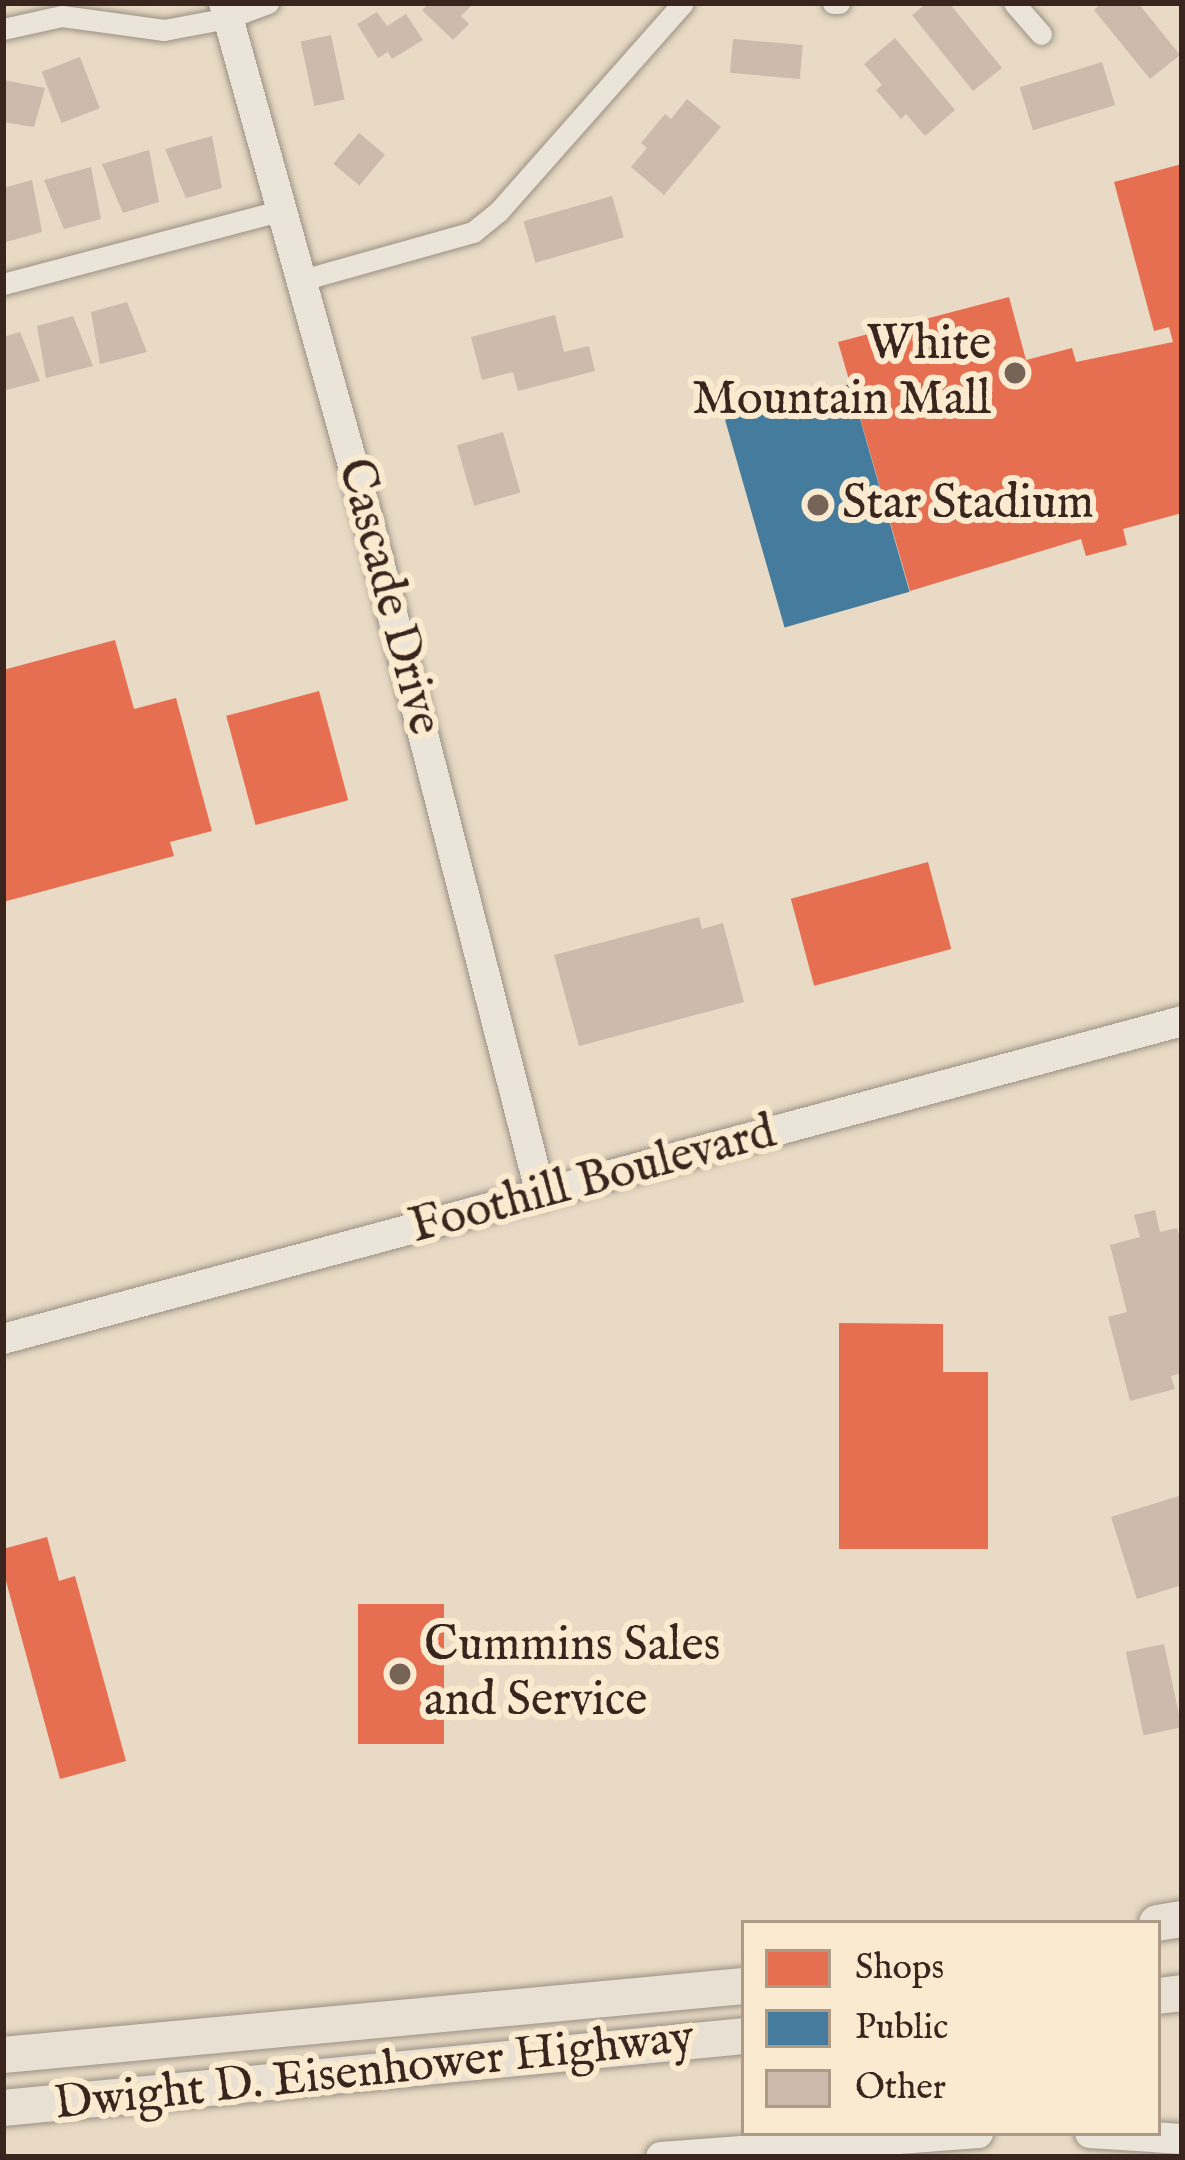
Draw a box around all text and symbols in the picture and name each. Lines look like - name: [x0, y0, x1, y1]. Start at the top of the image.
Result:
- place label: White Mountain Mall: [692, 316, 991, 429]
- marker: White Mountain Mall: [1002, 360, 1028, 386]
- street label: Cascade Drive: [324, 453, 452, 741]
- place label: Star Stadium: [842, 476, 1094, 534]
- marker: Star Stadium: [805, 492, 831, 518]
- street label: Foothill Boulevard: [404, 1105, 782, 1257]
- place label: Cummins Sales and Service: [424, 1617, 720, 1730]
- marker: Cummins Sales and Service: [387, 1661, 413, 1687]
- legend: [741, 1920, 1161, 2136]
- text: Shops: [855, 1945, 944, 1991]
- text: Public: [855, 2005, 948, 2051]
- street label: Dwight D. Eisenhower Highway: [51, 2010, 697, 2134]
- text: Other: [855, 2065, 946, 2111]

